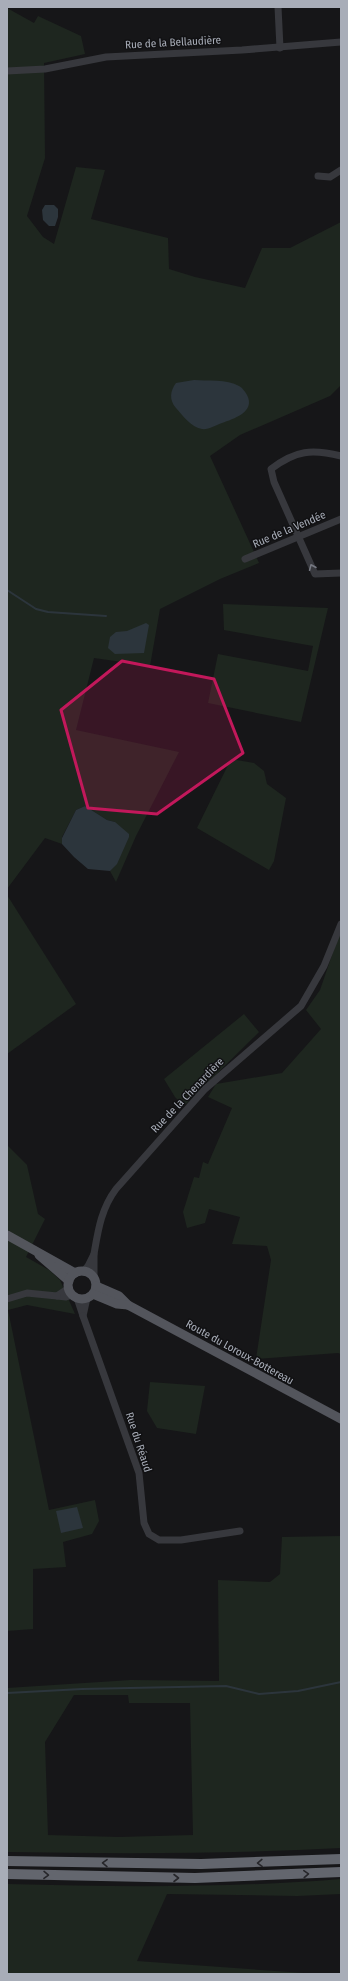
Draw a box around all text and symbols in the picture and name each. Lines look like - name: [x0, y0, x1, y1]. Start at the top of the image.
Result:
- street label: Rue de la Bellaudière: [125, 33, 221, 52]
- street label: Rue de la Vendée: [251, 508, 328, 551]
- one-way arrow: [309, 564, 317, 572]
- street label: Rue de la Chenardière: [148, 1055, 226, 1135]
- street label: Route du Loroux-Bottereau: [184, 1317, 296, 1388]
- street label: Rue du Réaud: [123, 1411, 154, 1474]
- one-way arrow: [102, 1859, 108, 1868]
- one-way arrow: [257, 1859, 263, 1867]
- one-way arrow: [303, 1870, 309, 1879]
- one-way arrow: [43, 1871, 49, 1879]
- one-way arrow: [173, 1874, 179, 1882]

